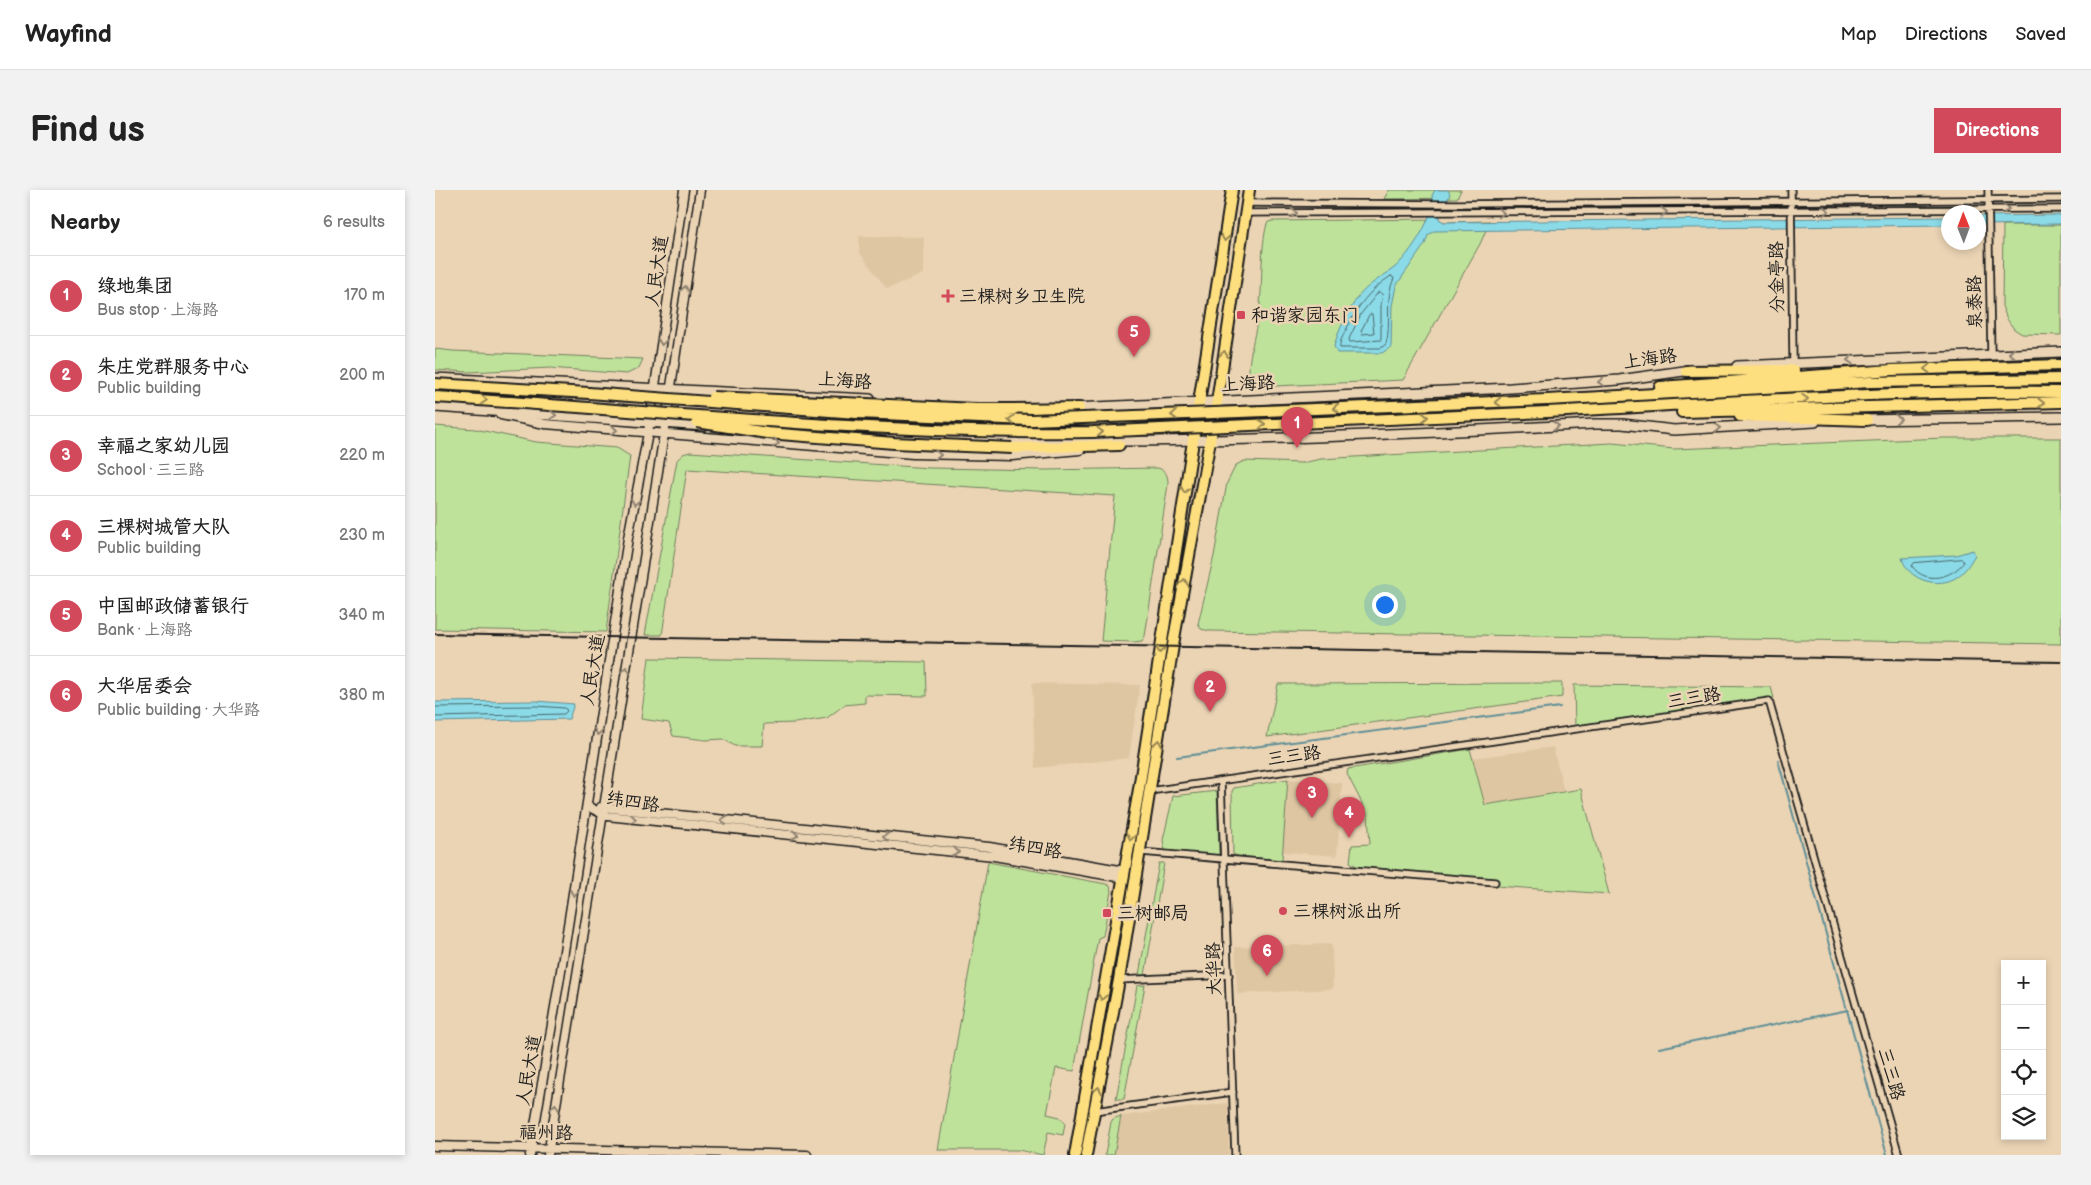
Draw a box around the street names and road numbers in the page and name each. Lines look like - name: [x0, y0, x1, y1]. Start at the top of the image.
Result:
- street label: 人民大道: [642, 234, 672, 308]
- street label: 分金亭路: [1766, 241, 1788, 313]
- street label: 泉泰路: [1964, 275, 1986, 329]
- street label: 上海路: [1622, 345, 1678, 373]
- street label: 上海路: [817, 369, 873, 393]
- street label: 上海路: [1220, 372, 1276, 396]
- street label: 人民大道: [577, 633, 609, 707]
- street label: 三三路: [1666, 683, 1722, 713]
- street label: 三三路: [1266, 742, 1322, 770]
- street label: 纬四路: [605, 787, 661, 817]
- street label: 纬四路: [1007, 833, 1063, 863]
- street label: 大华路: [1203, 942, 1225, 996]
- street label: 人民大道: [512, 1033, 546, 1107]
- street label: 三三路: [1873, 1045, 1909, 1103]
- street label: 福州路: [519, 1122, 573, 1144]

